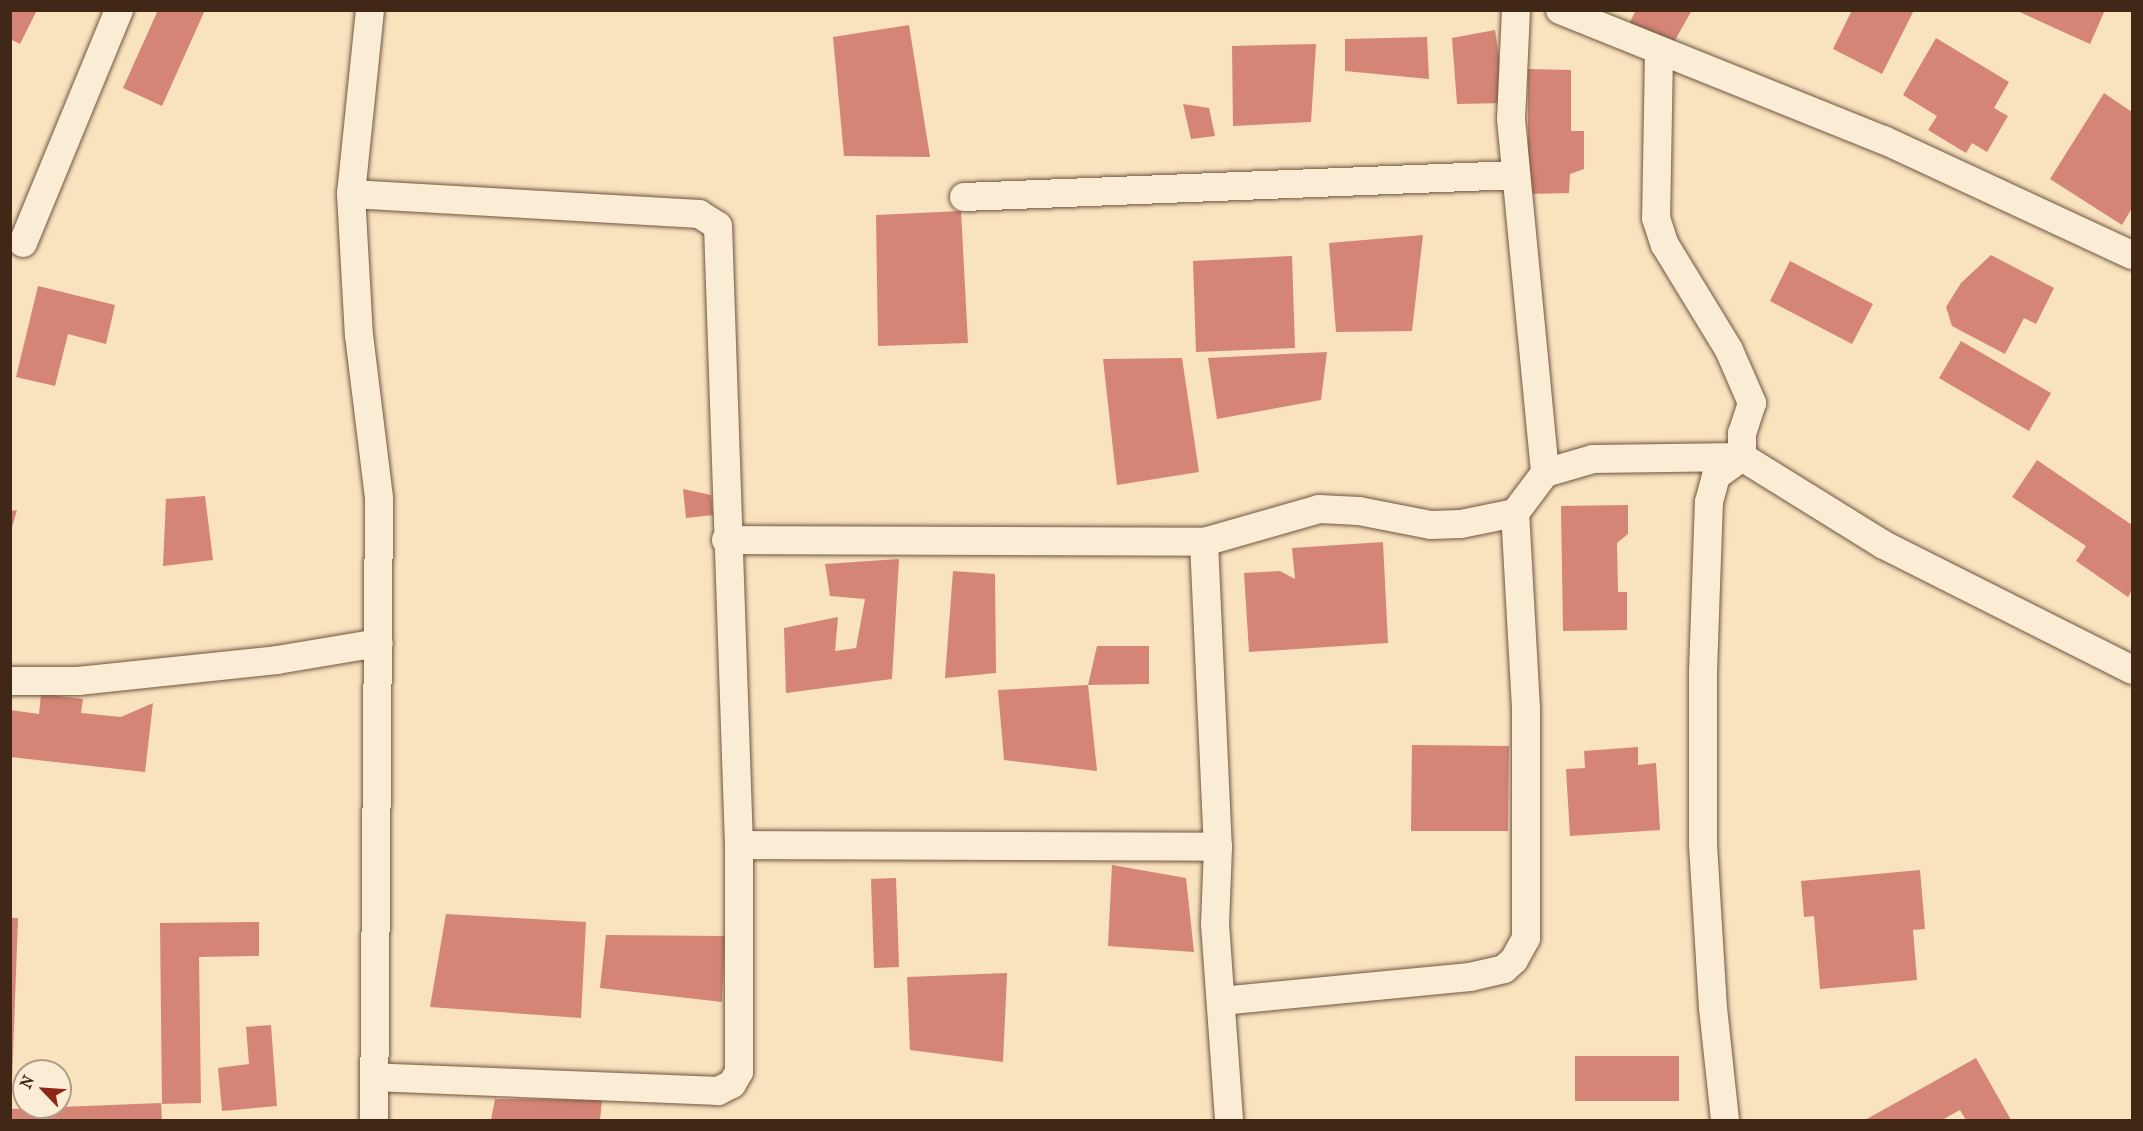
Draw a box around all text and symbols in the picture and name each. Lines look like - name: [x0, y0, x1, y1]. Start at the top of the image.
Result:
- north arrow: [12, 1059, 72, 1119]
- text: N: [16, 1073, 38, 1092]

